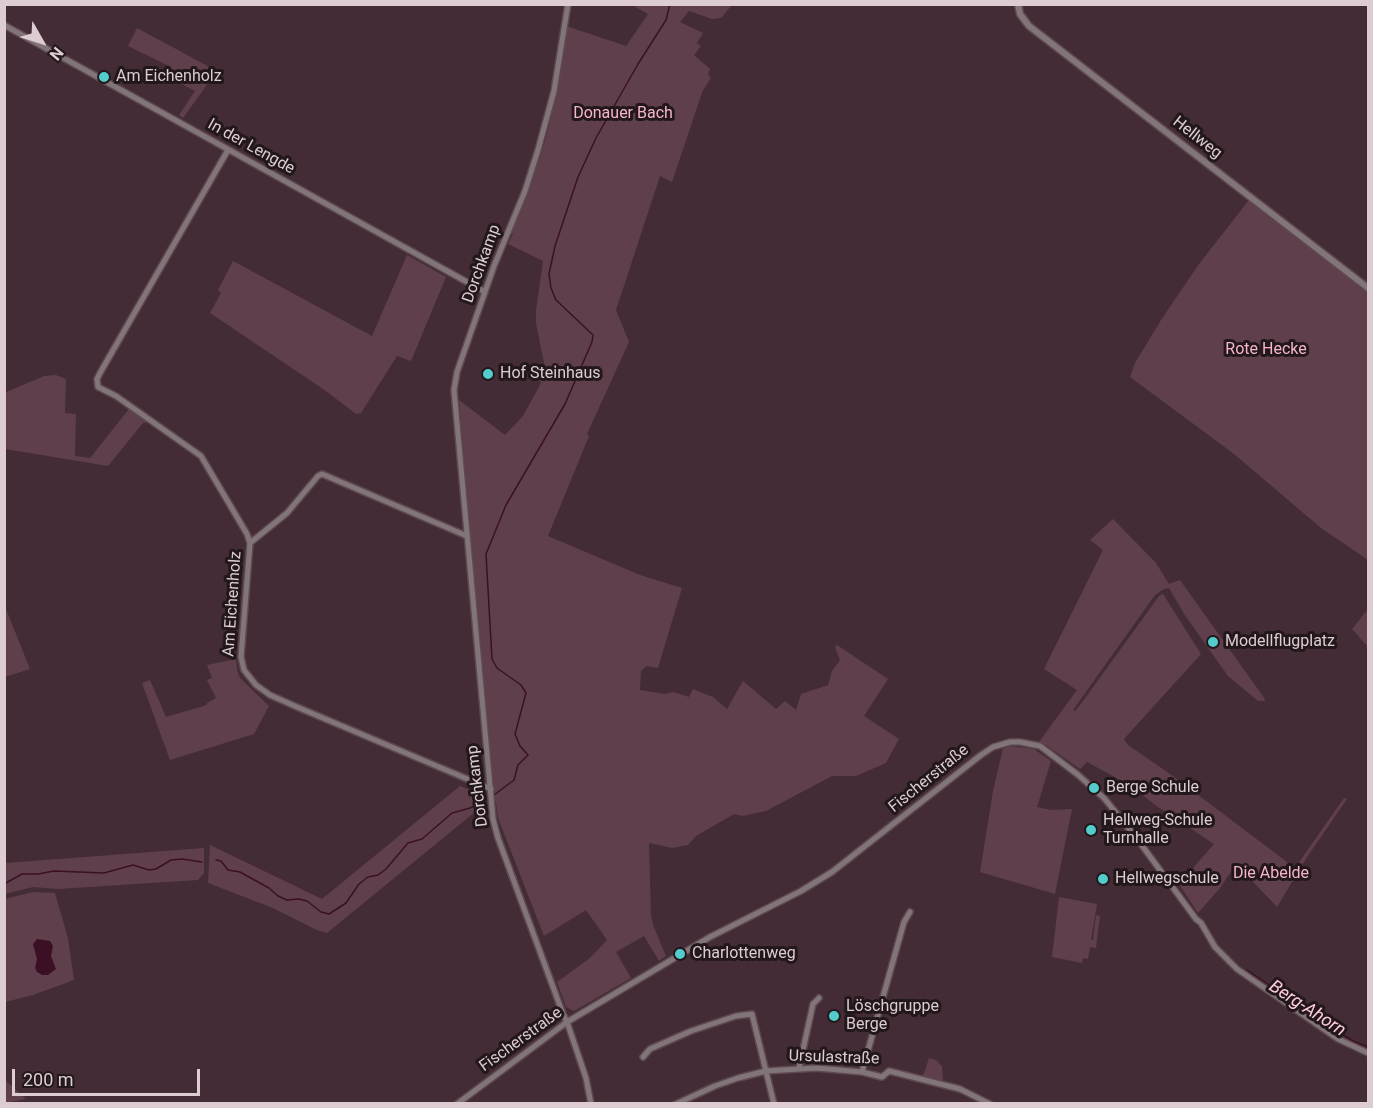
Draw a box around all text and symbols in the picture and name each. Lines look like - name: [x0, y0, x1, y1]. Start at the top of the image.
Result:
- north arrow: [12, 12, 72, 72]
- text: N: [45, 43, 67, 64]
- place label: Am Eichenholz: [116, 67, 222, 87]
- marker: Am Eichenholz: [97, 70, 111, 84]
- park label: Donauer Bach: [573, 104, 673, 124]
- street label: Hellweg: [1169, 113, 1225, 163]
- street label: In der Lengde: [204, 115, 298, 179]
- street label: Dorchkamp: [459, 222, 505, 306]
- park label: Rote Hecke: [1225, 340, 1307, 360]
- place label: Hof Steinhaus: [500, 364, 601, 384]
- marker: Hof Steinhaus: [481, 367, 495, 381]
- street label: Am Eichenholz: [220, 551, 246, 657]
- place label: Modellflugplatz: [1225, 632, 1335, 652]
- marker: Modellflugplatz: [1206, 635, 1220, 649]
- street label: Fischerstraße: [885, 741, 973, 817]
- street label: Dorchkamp: [463, 744, 493, 828]
- place label: Berge Schule: [1106, 778, 1199, 798]
- marker: Berge Schule: [1087, 781, 1101, 795]
- place label: Hellweg-Schule Turnhalle: [1103, 811, 1212, 849]
- marker: Hellweg-Schule Turnhalle: [1084, 823, 1098, 837]
- park label: Die Abelde: [1233, 864, 1309, 884]
- place label: Hellwegschule: [1115, 869, 1219, 889]
- marker: Hellwegschule: [1096, 872, 1110, 886]
- place label: Charlottenweg: [692, 944, 796, 964]
- marker: Charlottenweg: [673, 947, 687, 961]
- water label: Berg-Ahorn: [1265, 976, 1349, 1042]
- place label: Löschgruppe Berge: [846, 997, 939, 1035]
- street label: Fischerstraße: [476, 1004, 566, 1076]
- marker: Löschgruppe Berge: [827, 1009, 841, 1023]
- street label: Ursulastraße: [788, 1047, 880, 1069]
- scale bar: [15, 1057, 202, 1095]
- text: 200 m: [23, 1069, 74, 1090]

